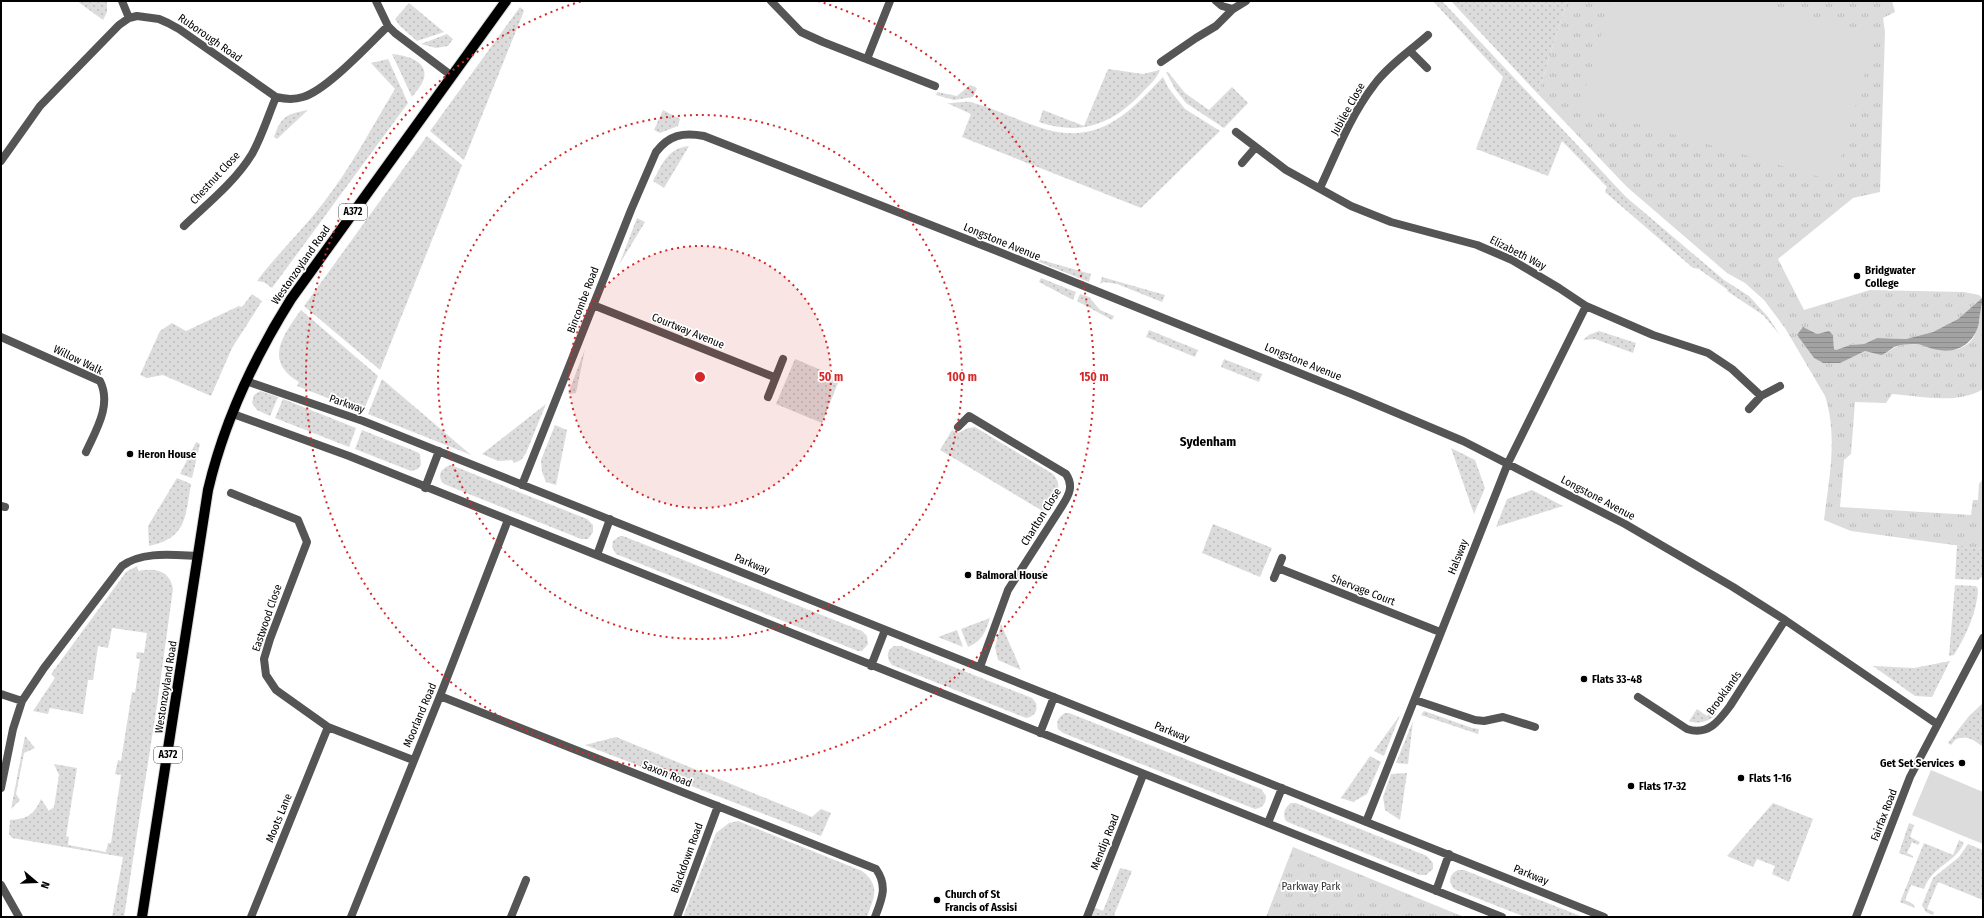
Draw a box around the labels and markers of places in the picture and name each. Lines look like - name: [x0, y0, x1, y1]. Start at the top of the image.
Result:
- place label: Bridgwater College: [1865, 264, 1917, 290]
- marker: Bridgwater College: [1852, 271, 1862, 281]
- centre of rings: [693, 370, 707, 384]
- place label: Heron House: [138, 448, 197, 461]
- marker: Heron House: [125, 449, 135, 459]
- place label: Balmoral House: [976, 569, 1048, 582]
- marker: Balmoral House: [963, 570, 973, 580]
- place label: Flats 33-48: [1592, 673, 1642, 686]
- marker: Flats 33-48: [1579, 674, 1589, 684]
- place label: Get Set Services: [1880, 757, 1954, 770]
- marker: Get Set Services: [1957, 758, 1967, 768]
- place label: Flats 1-16: [1749, 772, 1792, 785]
- marker: Flats 1-16: [1736, 773, 1746, 783]
- place label: Flats 17-32: [1639, 780, 1686, 793]
- marker: Flats 17-32: [1626, 781, 1636, 791]
- place label: Church of St Francis of Assisi: [945, 888, 1017, 914]
- marker: Church of St Francis of Assisi: [932, 895, 942, 905]

